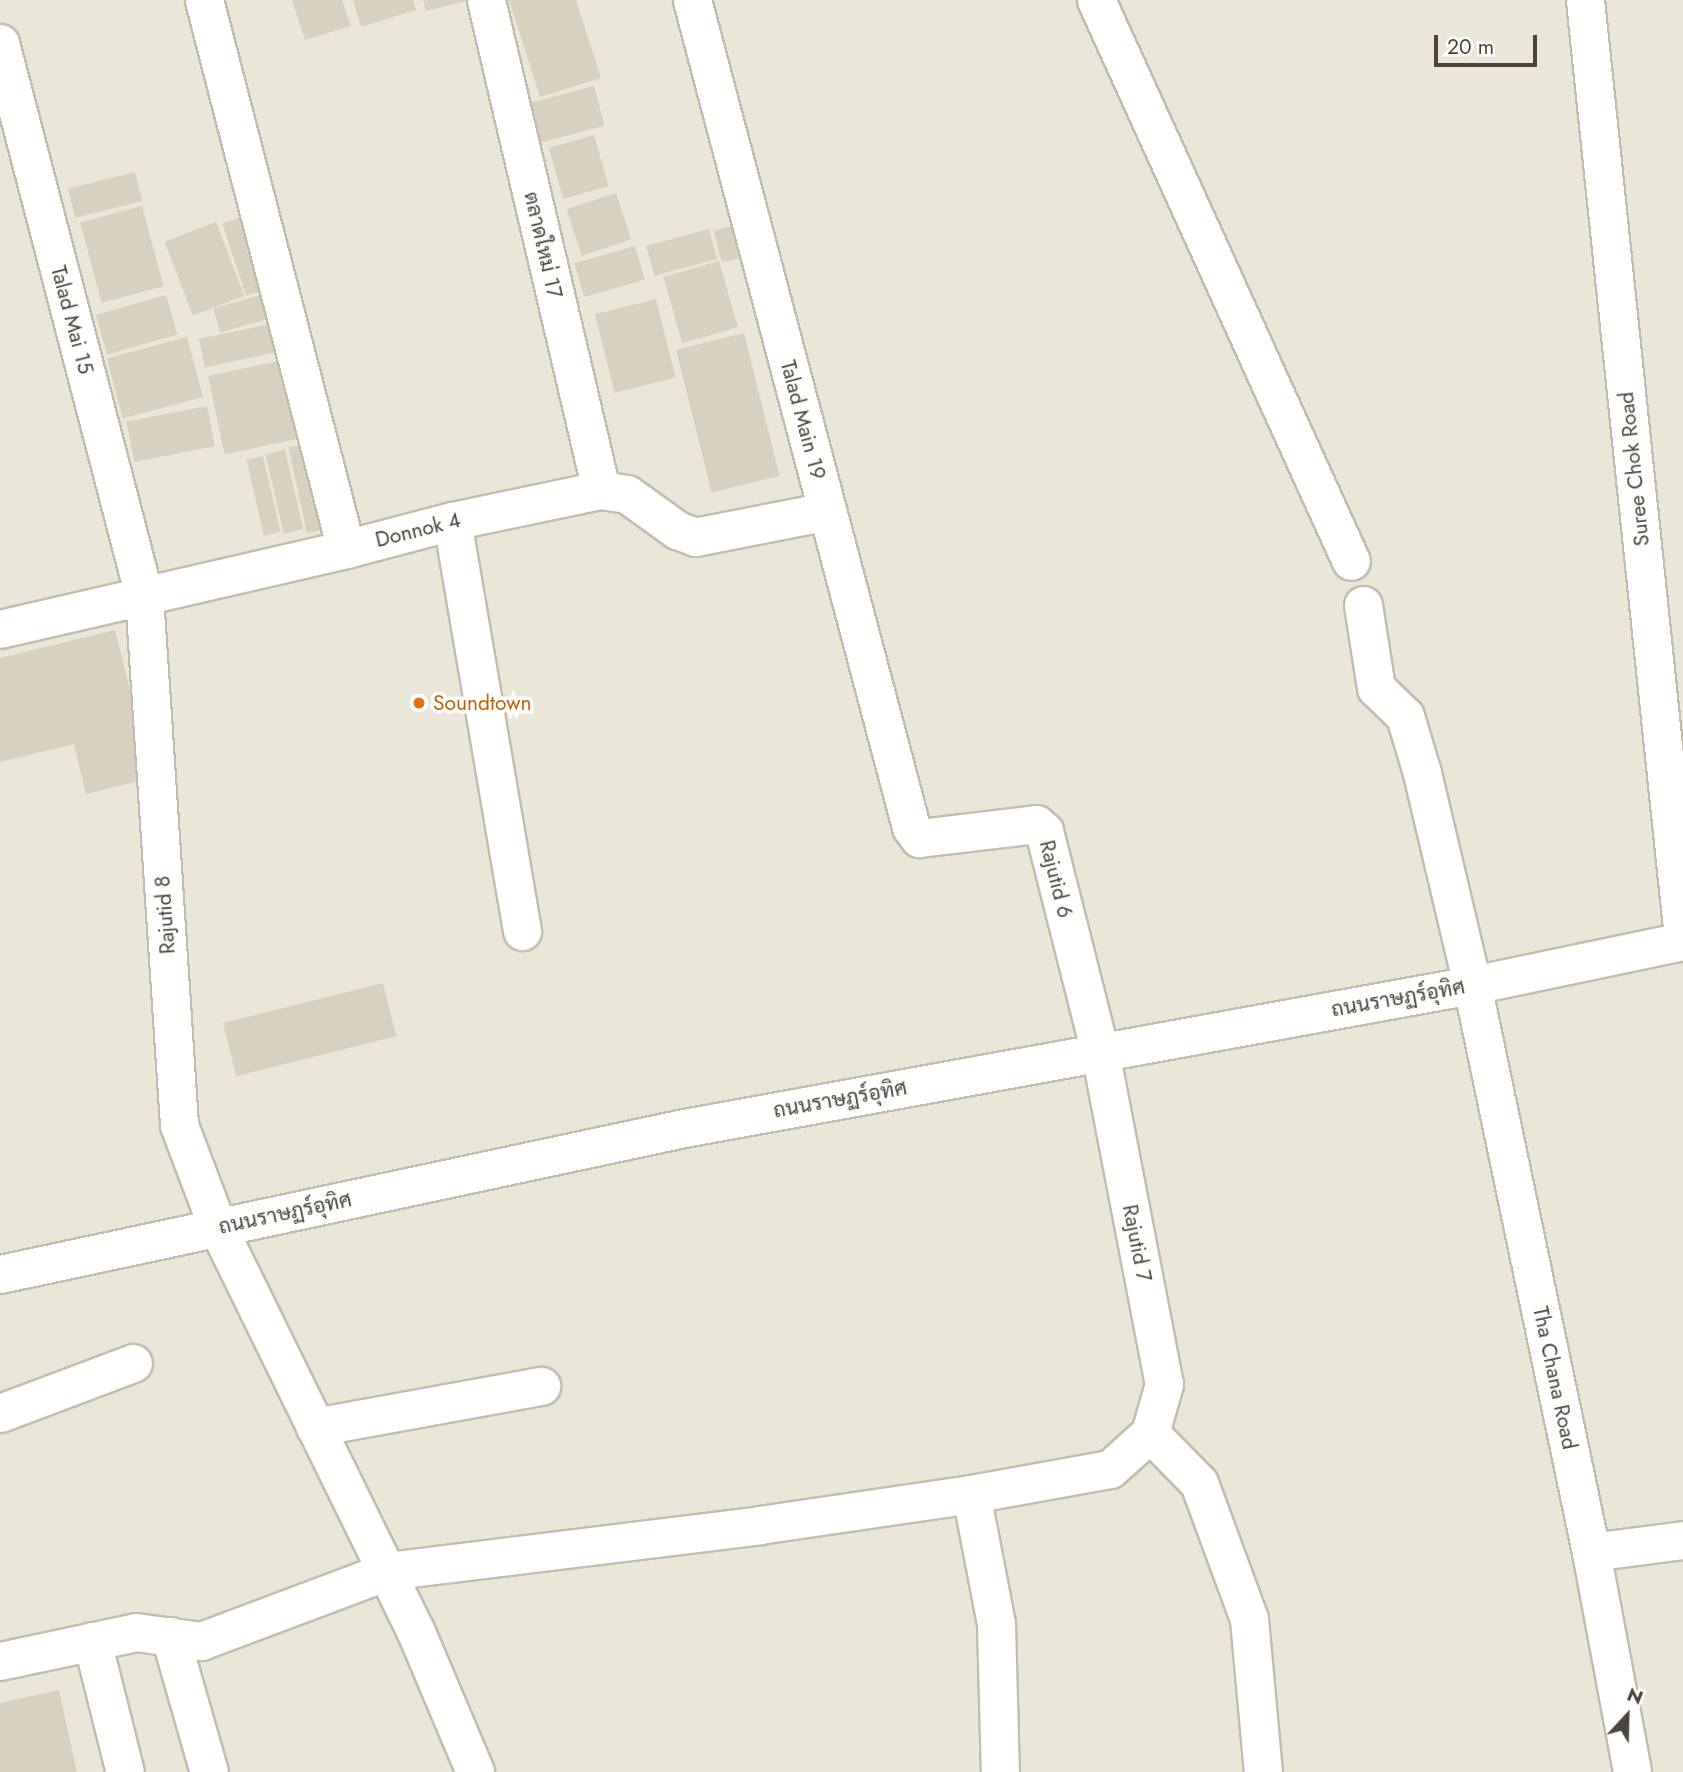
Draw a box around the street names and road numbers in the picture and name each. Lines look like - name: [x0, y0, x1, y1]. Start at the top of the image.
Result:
- street label: ตลาดใหม่ 17: [519, 189, 567, 301]
- street label: Talad Mai 15: [45, 263, 99, 377]
- street label: Talad Main 19: [775, 358, 831, 482]
- street label: Suree Chok Road: [1613, 391, 1655, 547]
- street label: Donnok 4: [373, 507, 463, 553]
- street label: Rajutid 6: [1034, 838, 1078, 920]
- street label: Rajutid 8: [150, 875, 180, 955]
- street label: ถนนราษฏร์อุทิศ: [1329, 974, 1467, 1022]
- street label: ถนนราษฏร์อุทิศ: [771, 1075, 909, 1123]
- street label: ถนนราษฏร์อุทิศ: [216, 1187, 354, 1239]
- street label: Rajutid 7: [1117, 1202, 1157, 1284]
- street label: Tha Chana Road: [1528, 1304, 1582, 1452]

